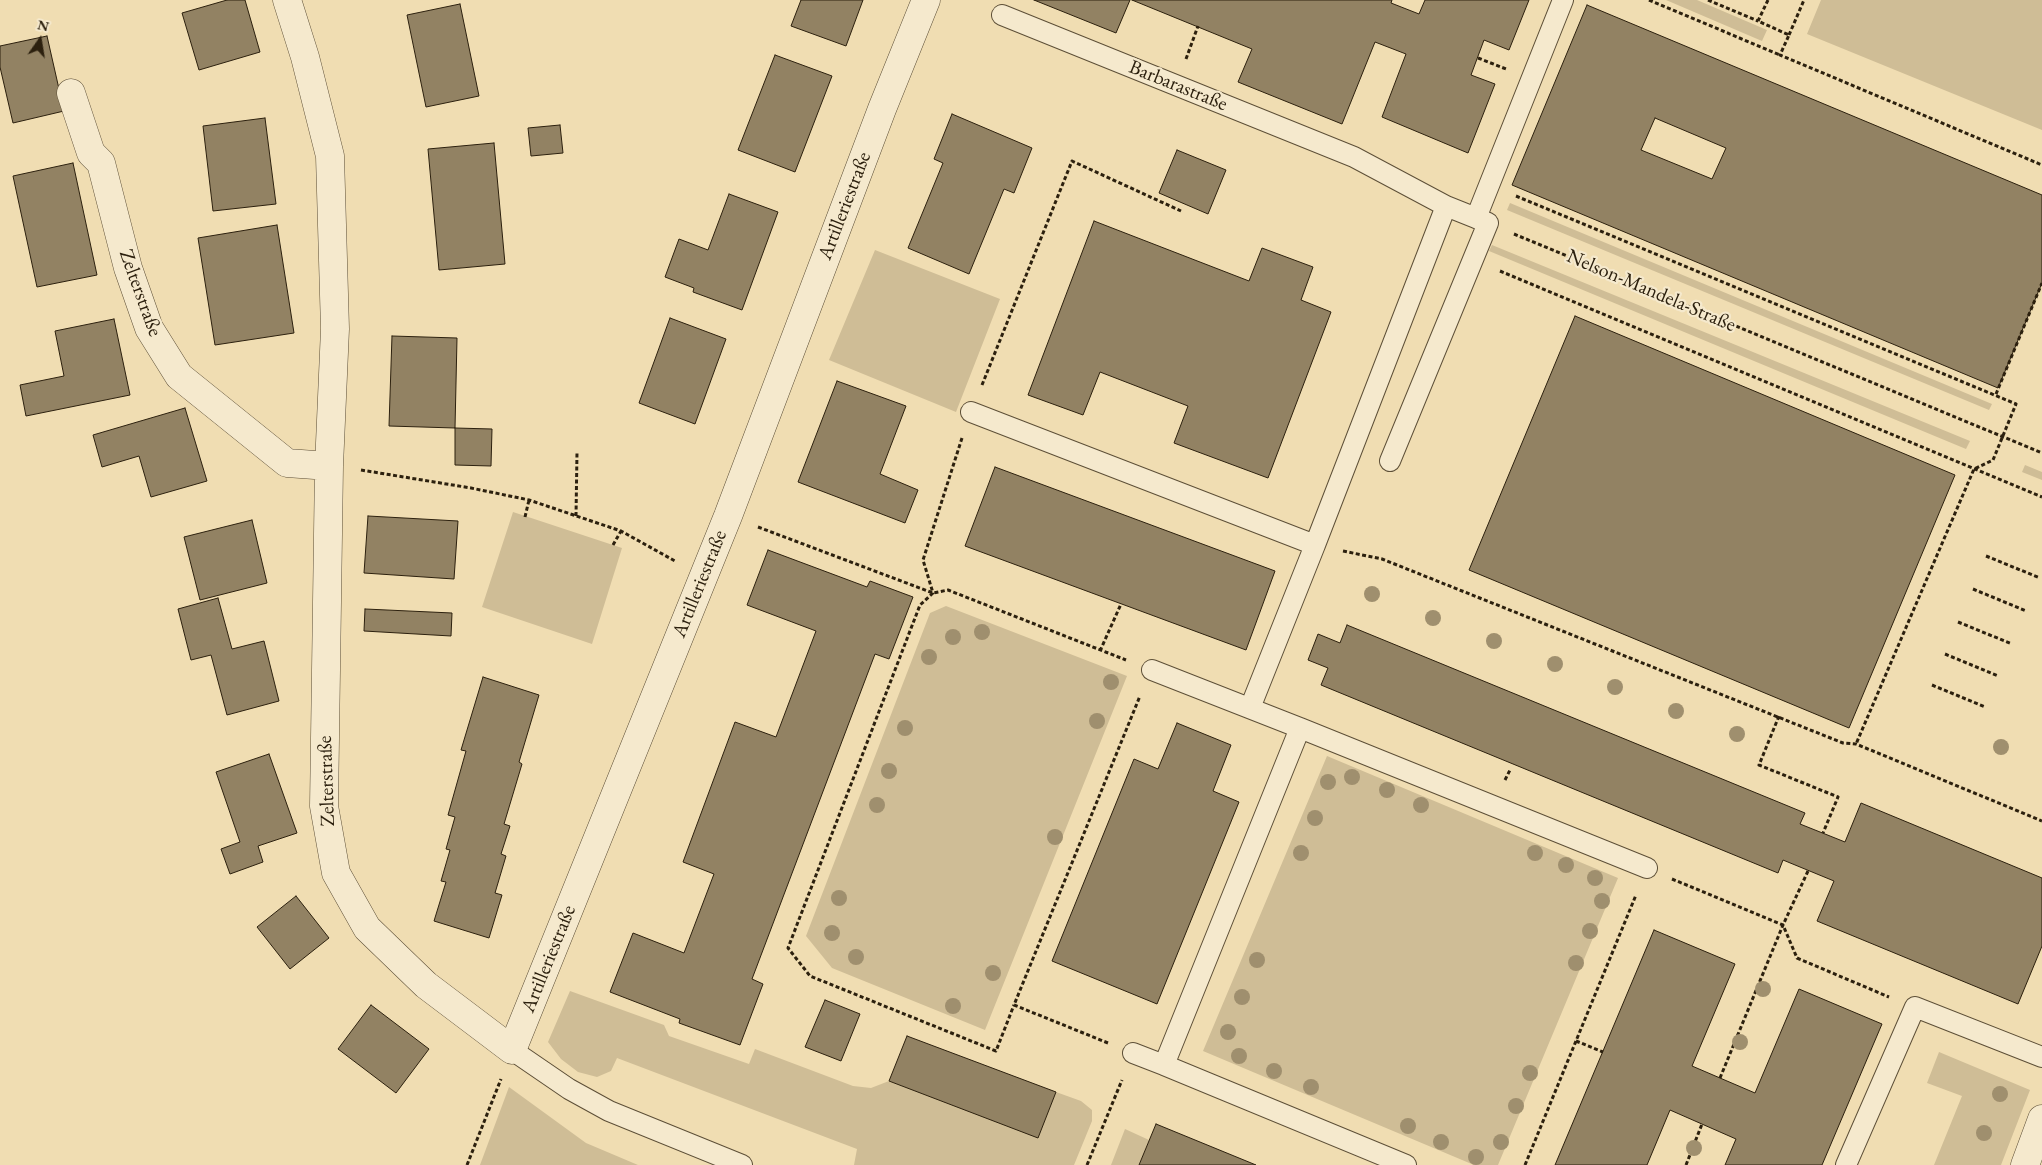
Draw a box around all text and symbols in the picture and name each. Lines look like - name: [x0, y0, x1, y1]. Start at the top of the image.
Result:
- north arrow: [15, 15, 65, 65]
- text: N: [36, 15, 51, 35]
- street label: Barbarastraße: [1125, 55, 1231, 117]
- street label: Artilleriestraße: [813, 149, 877, 263]
- street label: Nelson-Mandela-Straße: [1563, 245, 1739, 337]
- street label: Zelterstraße: [113, 246, 167, 340]
- street label: Artilleriestraße: [668, 527, 732, 641]
- street label: Zelterstraße: [313, 735, 341, 827]
- street label: Artilleriestraße: [517, 902, 581, 1016]

